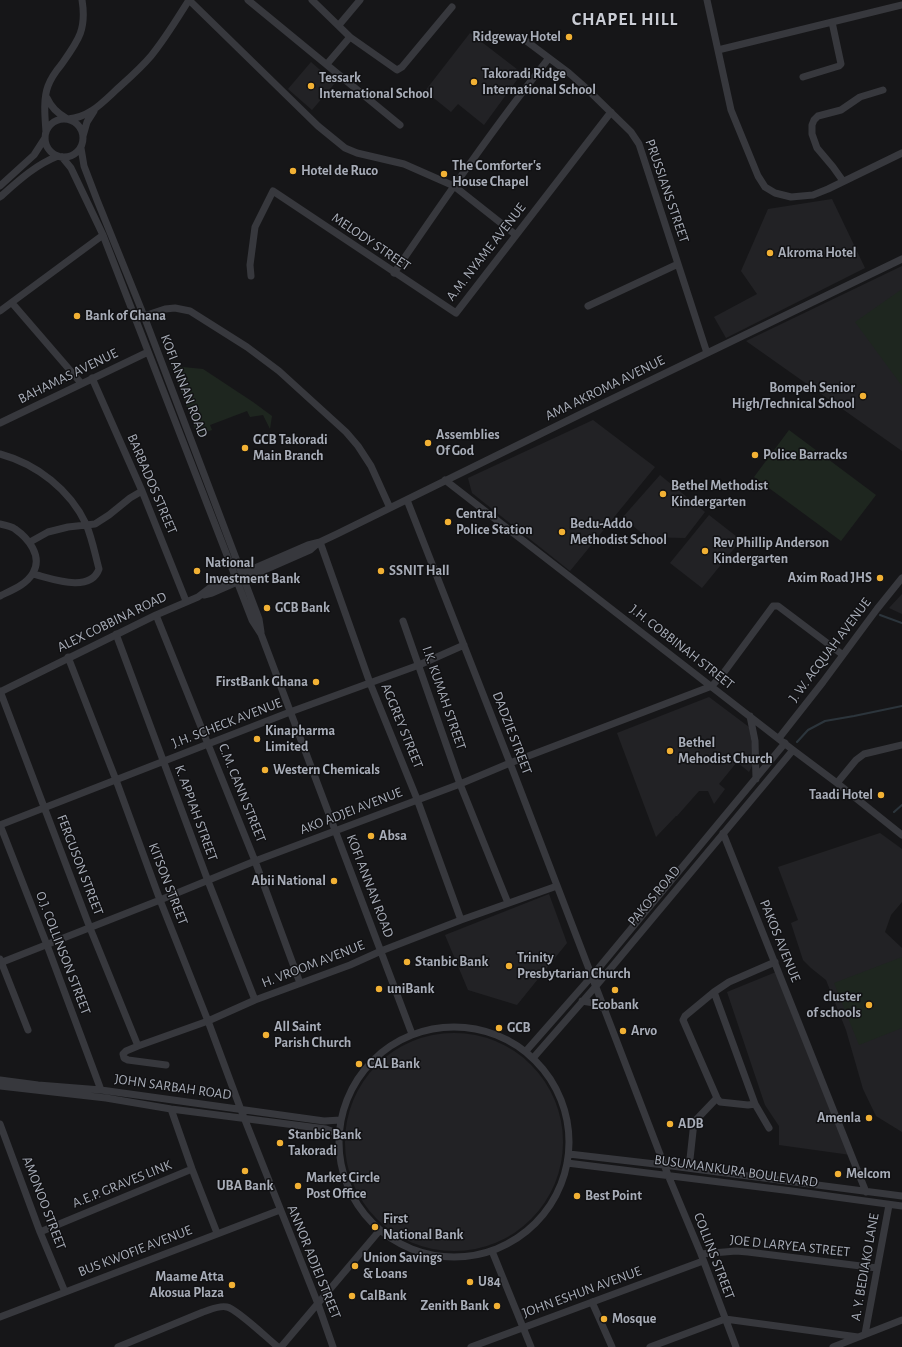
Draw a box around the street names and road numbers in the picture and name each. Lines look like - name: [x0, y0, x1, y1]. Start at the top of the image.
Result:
- street label: PRUSSIANS STREET: [641, 137, 693, 245]
- street label: A.M. NYAME AVENUE: [442, 200, 530, 304]
- street label: MELODY STREET: [328, 209, 414, 275]
- street label: KOFI ANNAN ROAD: [157, 332, 211, 440]
- street label: BAHAMAS AVENUE: [15, 345, 121, 407]
- street label: AMA AKROMA AVENUE: [543, 352, 667, 424]
- street label: BARBADOS STREET: [123, 431, 181, 537]
- street label: ALEX COBBINA ROAD: [55, 588, 169, 656]
- street label: J. W. ACQUAH AVENUE: [785, 595, 875, 705]
- street label: J.H. COBBINAH STREET: [627, 601, 737, 693]
- street label: I.K. KUMAH STREET: [418, 644, 470, 752]
- street label: AGGREY STREET: [377, 681, 427, 771]
- street label: DADZIE STREET: [488, 689, 536, 777]
- street label: J.H. SCHECK AVENUE: [170, 694, 284, 752]
- street label: C.M. CANN STREET: [215, 741, 269, 845]
- street label: K. APPIAH STREET: [171, 763, 221, 863]
- street label: AKO ADJEI AVENUE: [297, 784, 405, 838]
- street label: FERGUSON STREET: [53, 812, 107, 918]
- street label: KOFI ANNAN ROAD: [343, 832, 397, 940]
- street label: KITSON STREET: [145, 841, 191, 927]
- street label: PAKOS ROAD: [624, 863, 684, 929]
- street label: O.J. COLLINSON STREET: [32, 889, 94, 1017]
- street label: PAKOS AVENUE: [756, 897, 804, 985]
- street label: H. VROOM AVENUE: [259, 937, 367, 991]
- street label: JOHN SARBAH ROAD: [113, 1070, 233, 1104]
- street label: BUSUMANKURA BOULEVARD: [653, 1151, 819, 1191]
- street label: AMONOO STREET: [18, 1154, 70, 1252]
- street label: A.E.P. GRAVES LINK: [70, 1156, 174, 1212]
- street label: ANNOR ADJEI STREET: [283, 1202, 345, 1322]
- street label: COLLINS STREET: [690, 1210, 738, 1302]
- street label: A. Y. BEDIAKO LANE: [847, 1212, 883, 1322]
- street label: BUS KWOFIE AVENUE: [76, 1222, 194, 1280]
- street label: JOE D LARYEA STREET: [729, 1231, 851, 1261]
- street label: JOHN ESHUN AVENUE: [520, 1263, 644, 1321]

